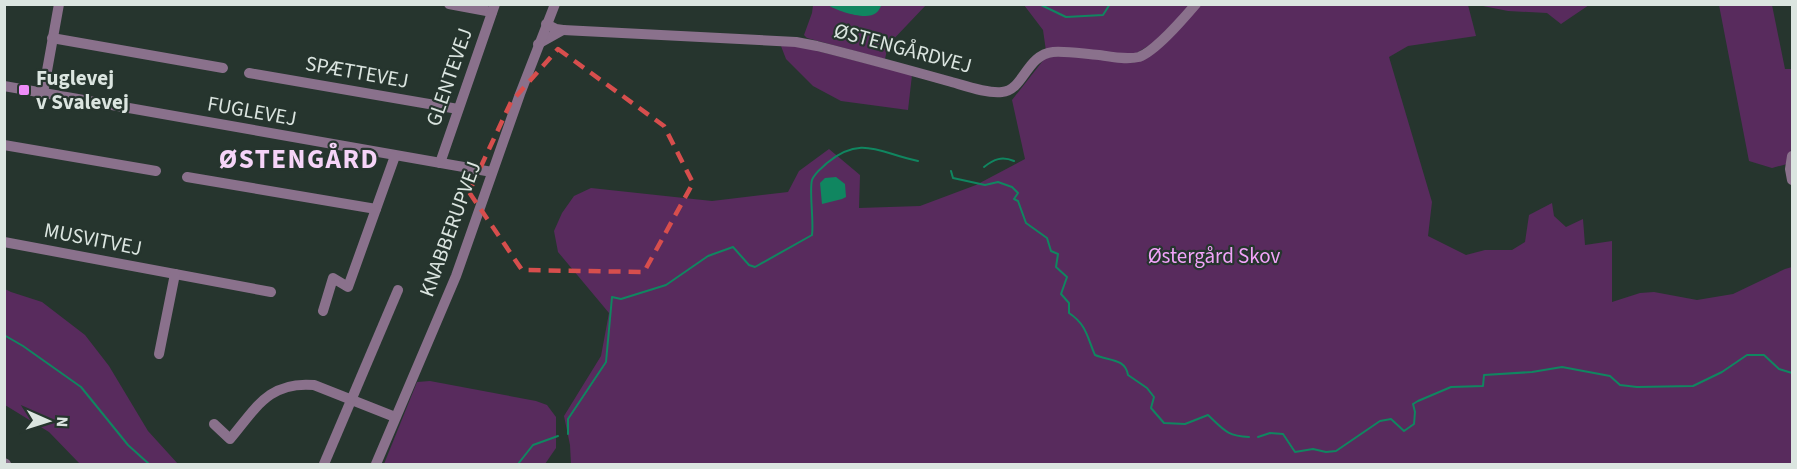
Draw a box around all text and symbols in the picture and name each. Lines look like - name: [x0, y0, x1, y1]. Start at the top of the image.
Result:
- street label: ØSTENGÅRDVEJ: [831, 15, 975, 81]
- street label: GLENTEVEJ: [418, 24, 480, 130]
- street label: SPÆTTEVEJ: [303, 48, 411, 96]
- place label: Fuglevej v Svalevej: [36, 63, 129, 117]
- marker: Fuglevej v Svalevej: [17, 83, 31, 97]
- street label: FUGLEVEJ: [205, 88, 299, 134]
- district label: ØSTENGÅRD: [219, 140, 379, 179]
- street label: KNABBERUPVEJ: [412, 157, 488, 301]
- street label: MUSVITVEJ: [41, 215, 145, 263]
- park label: Østergård Skov: [1148, 241, 1281, 271]
- north arrow: [18, 391, 78, 451]
- text: N: [51, 416, 73, 428]

